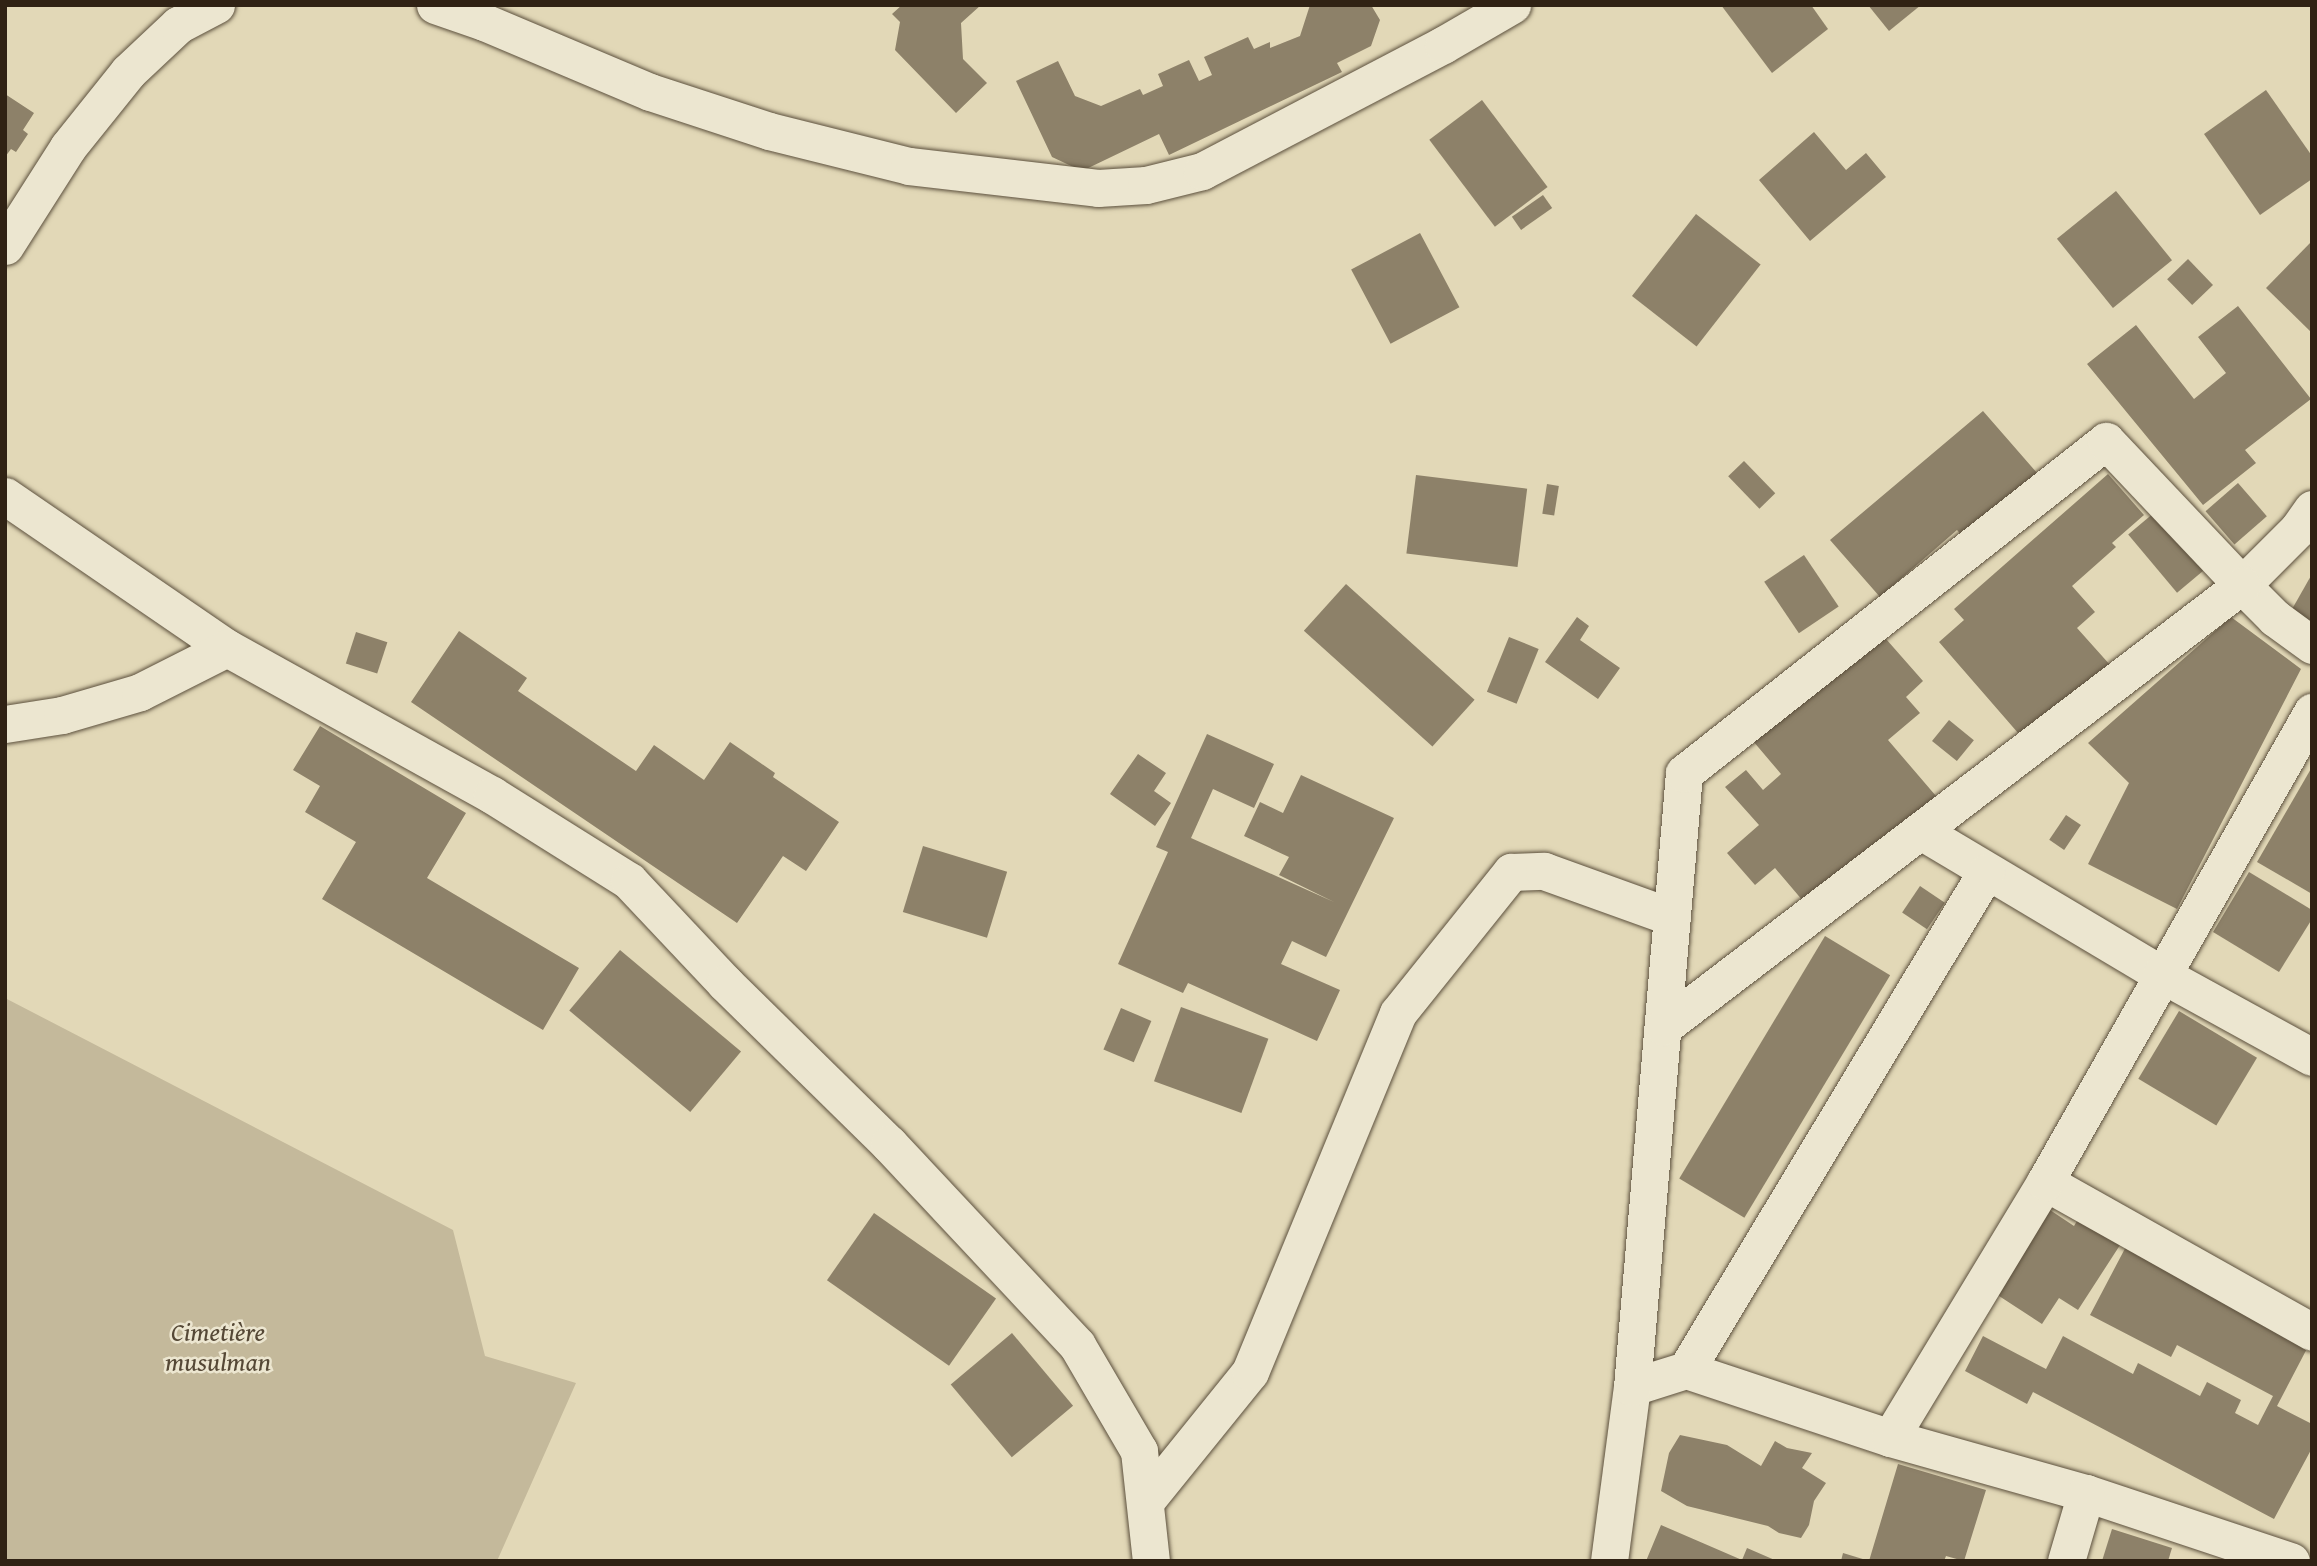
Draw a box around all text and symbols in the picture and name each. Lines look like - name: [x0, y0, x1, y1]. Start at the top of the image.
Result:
- park label: Cimetière musulman: [165, 1316, 271, 1378]

